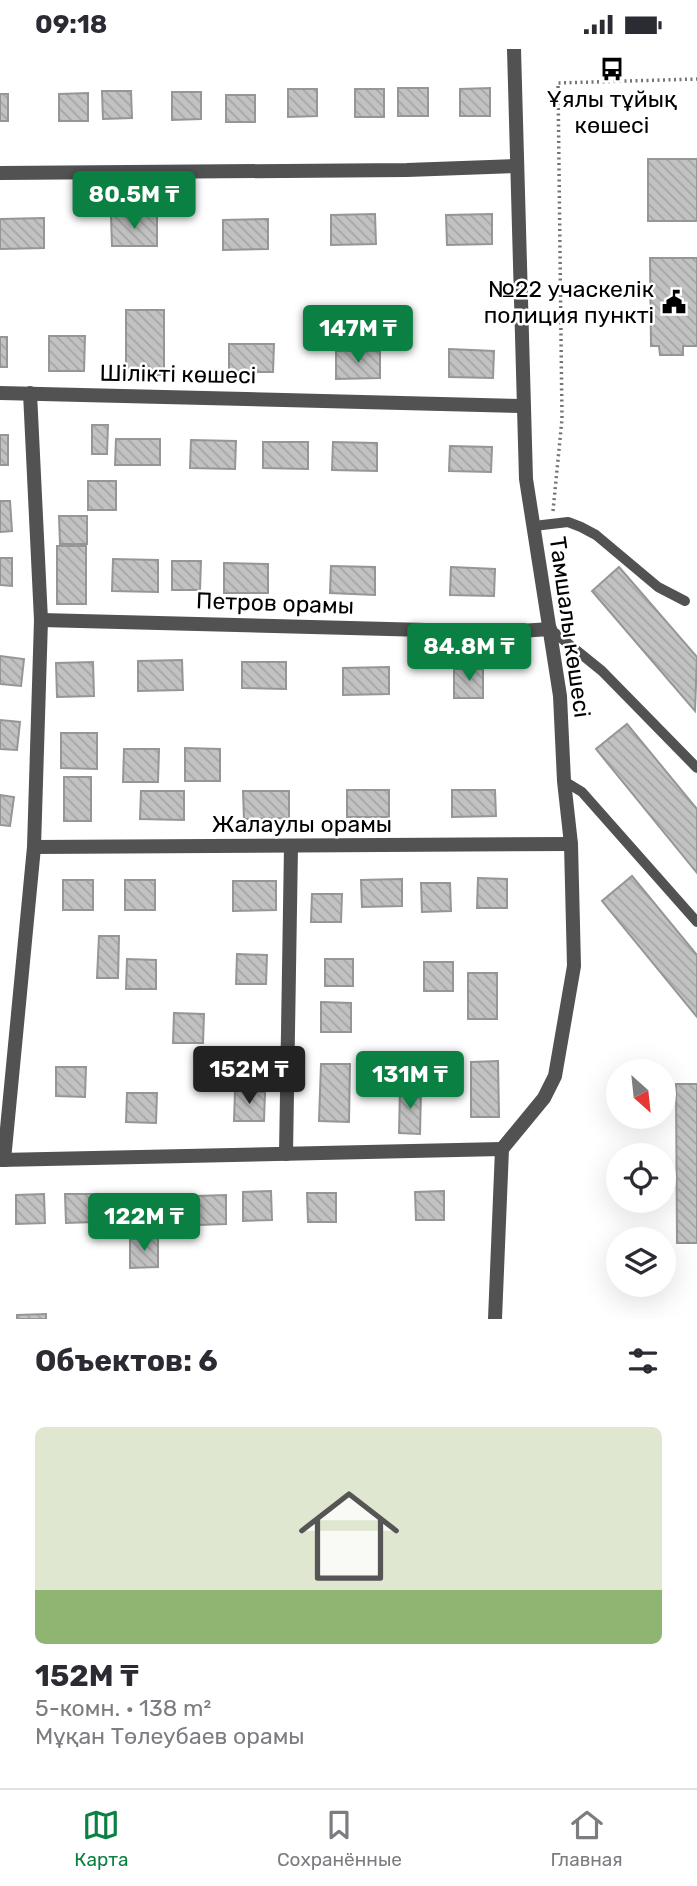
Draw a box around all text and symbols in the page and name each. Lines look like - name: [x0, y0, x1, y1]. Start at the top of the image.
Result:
- text: 09:18: [35, 9, 107, 40]
- bus stop icon: Ұялы тұйық көшесі: [598, 55, 626, 83]
- place label: Ұялы тұйық көшесі: [547, 85, 677, 139]
- pin: 80.5M ₸: [69, 171, 199, 231]
- text: 80.5M ₸: [89, 180, 179, 208]
- place label: №22 учаскелік полиция пункті: [484, 275, 654, 329]
- public building icon: №22 учаскелік полиция пункті: [660, 288, 688, 316]
- pin: 147M ₸: [301, 305, 415, 365]
- text: 147M ₸: [319, 314, 397, 342]
- street label: Шілікті көшесі: [99, 359, 257, 389]
- street label: Тамшалы көшесі: [543, 535, 597, 719]
- street label: Петров орамы: [196, 586, 354, 620]
- pin: 84.8M ₸: [404, 623, 534, 683]
- text: 84.8M ₸: [423, 632, 515, 660]
- street label: Жалаулы орамы: [212, 810, 392, 838]
- pin: 152M ₸: [192, 1047, 306, 1106]
- pin: 131M ₸: [353, 1051, 467, 1111]
- text: 152M ₸: [209, 1055, 289, 1083]
- north arrow: [606, 1059, 676, 1129]
- map controls: [606, 1059, 676, 1297]
- text: 131M ₸: [372, 1060, 448, 1088]
- button: locate: [606, 1143, 676, 1213]
- pin: 122M ₸: [87, 1193, 201, 1253]
- text: 122M ₸: [104, 1202, 184, 1230]
- button: layers: [606, 1227, 676, 1297]
- icon: filters: [624, 1342, 662, 1380]
- text: Объектов: 6: [35, 1343, 218, 1379]
- icon: home: [286, 1473, 412, 1599]
- text: 152M ₸: [35, 1658, 139, 1694]
- text: 5-комн. · 138 m²: [35, 1694, 211, 1722]
- text: Мұқан Төлеубаев орамы: [35, 1722, 305, 1750]
- tab: Карта: [74, 1806, 128, 1871]
- tab: Сохранённые: [277, 1806, 402, 1871]
- tab: Главная: [550, 1806, 623, 1871]

